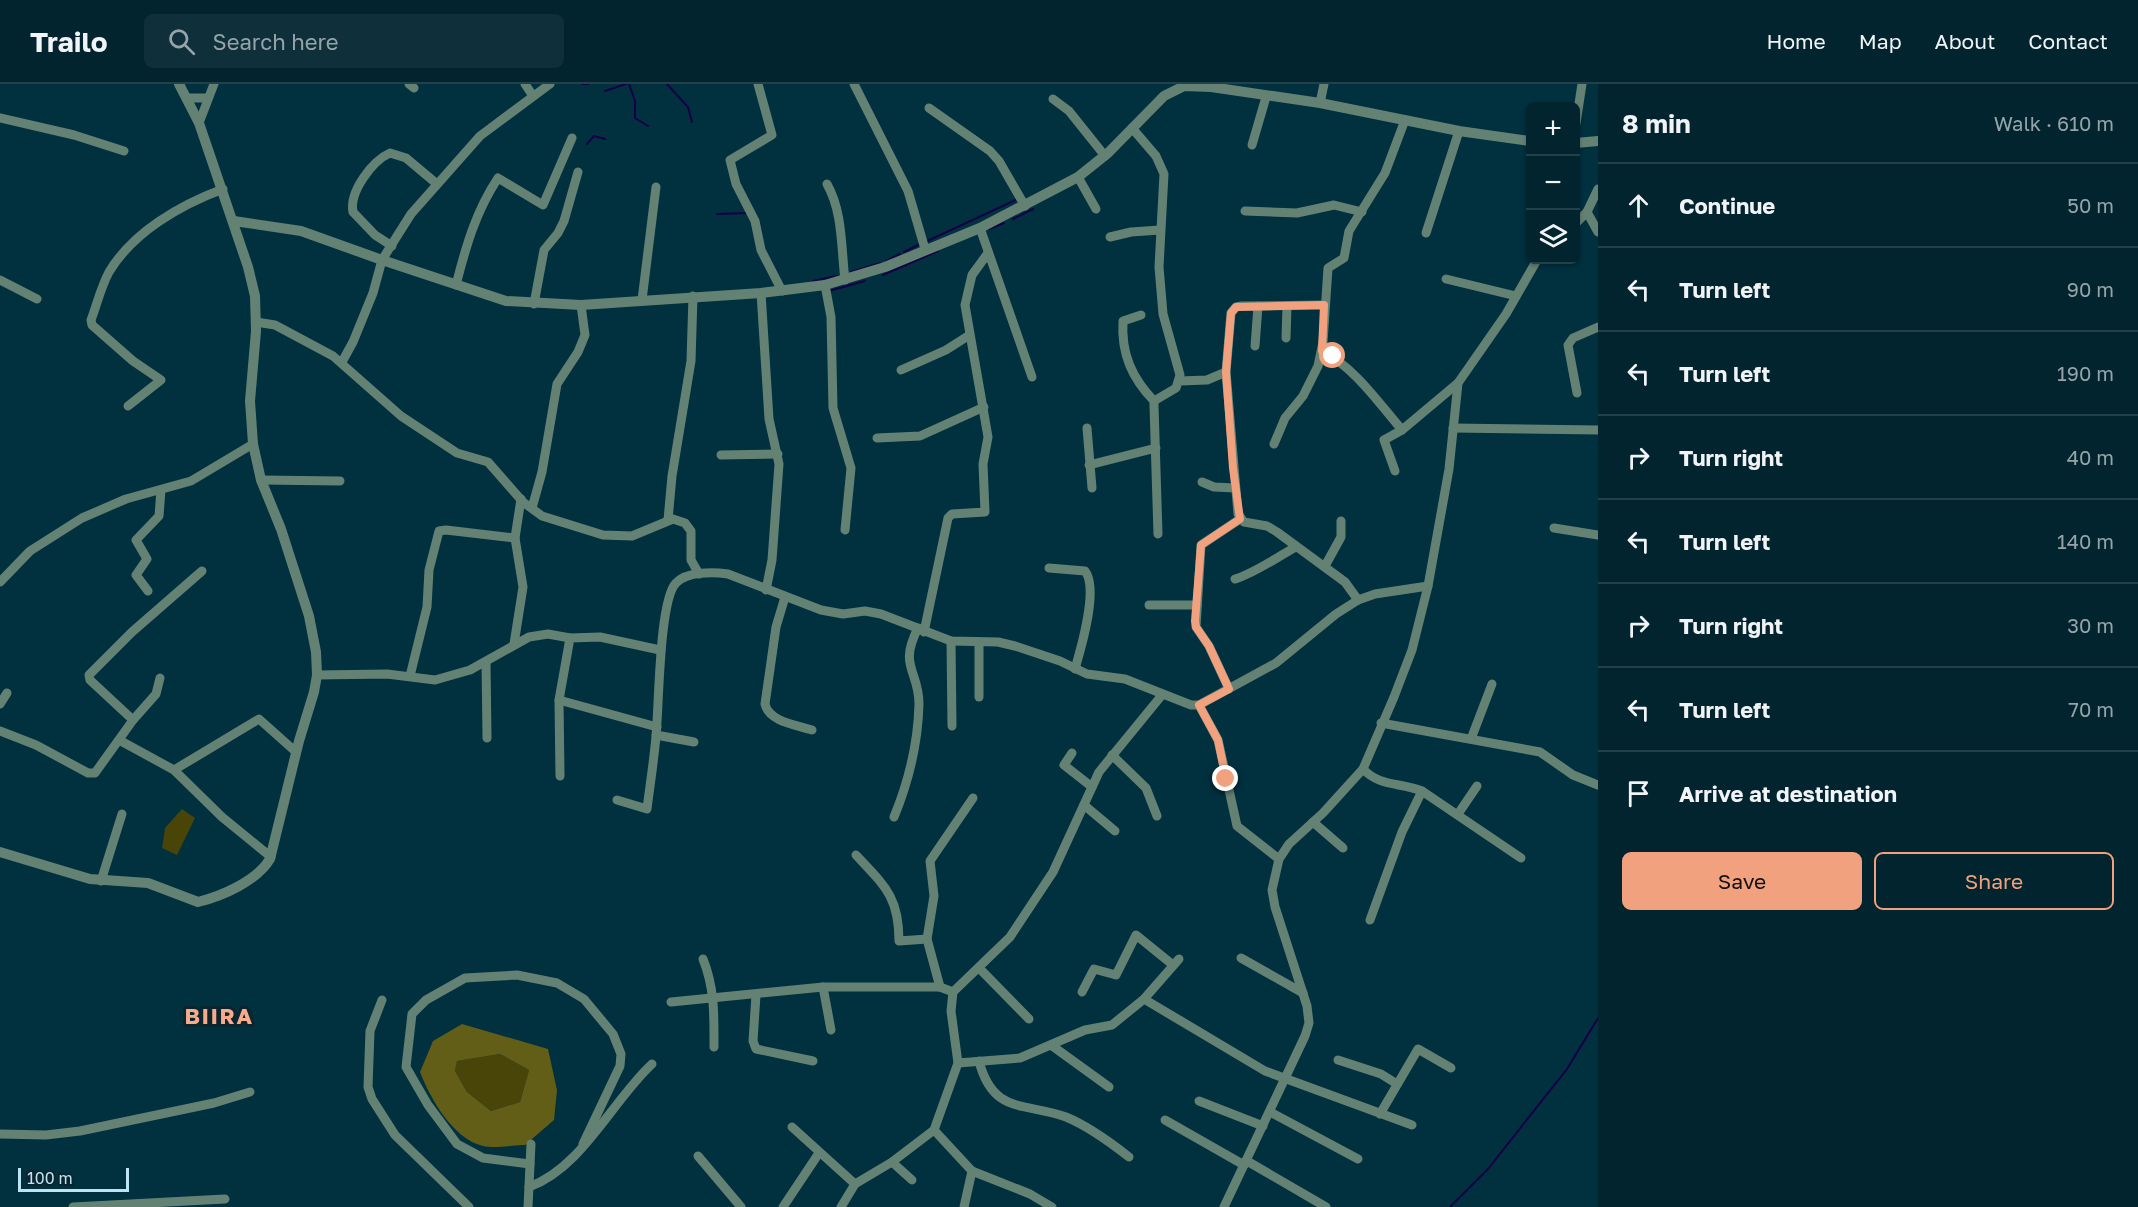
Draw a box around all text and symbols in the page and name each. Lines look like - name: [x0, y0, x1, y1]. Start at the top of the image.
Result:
- search box: [144, 14, 564, 68]
- text: Trailo: [30, 25, 108, 58]
- icon: search: [165, 25, 198, 58]
- text: Search here: [213, 28, 339, 55]
- text: Home: [1766, 28, 1826, 54]
- text: Map: [1859, 28, 1902, 54]
- text: About: [1935, 28, 1995, 54]
- text: Contact: [2028, 28, 2108, 54]
- map controls: [1526, 102, 1580, 264]
- button: +: [1526, 102, 1580, 156]
- text: 8 min: [1622, 108, 1691, 139]
- text: Walk · 610 m: [1994, 111, 2114, 135]
- button: −: [1526, 156, 1580, 210]
- icon: ahead: [1622, 189, 1655, 222]
- text: Continue: [1679, 192, 1775, 219]
- text: 50 m: [2067, 193, 2114, 217]
- button: layers: [1526, 210, 1580, 264]
- icon: left: [1622, 273, 1655, 306]
- text: Turn left: [1679, 276, 1770, 303]
- text: 90 m: [2067, 277, 2114, 301]
- route start: [1319, 342, 1345, 368]
- icon: left: [1622, 357, 1655, 390]
- text: Turn left: [1679, 360, 1770, 387]
- text: 190 m: [2057, 361, 2114, 385]
- icon: right: [1622, 441, 1655, 474]
- text: Turn right: [1679, 444, 1783, 471]
- text: 40 m: [2067, 445, 2114, 469]
- icon: left: [1622, 525, 1655, 558]
- text: Turn left: [1679, 528, 1770, 555]
- text: 140 m: [2057, 529, 2114, 553]
- icon: right: [1622, 609, 1655, 642]
- text: Turn right: [1679, 612, 1783, 639]
- text: 30 m: [2067, 613, 2114, 637]
- icon: left: [1622, 693, 1655, 726]
- text: Turn left: [1679, 696, 1770, 723]
- text: 70 m: [2068, 697, 2114, 721]
- route end: [1212, 765, 1238, 791]
- icon: arrive: [1622, 777, 1655, 810]
- text: Arrive at destination: [1679, 780, 1897, 807]
- button: Save: [1622, 852, 1862, 910]
- button: Share: [1874, 852, 2114, 910]
- district label: BIIRA: [185, 1002, 254, 1029]
- scale bar: [18, 1165, 129, 1192]
- text: 100 m: [27, 1168, 73, 1188]

